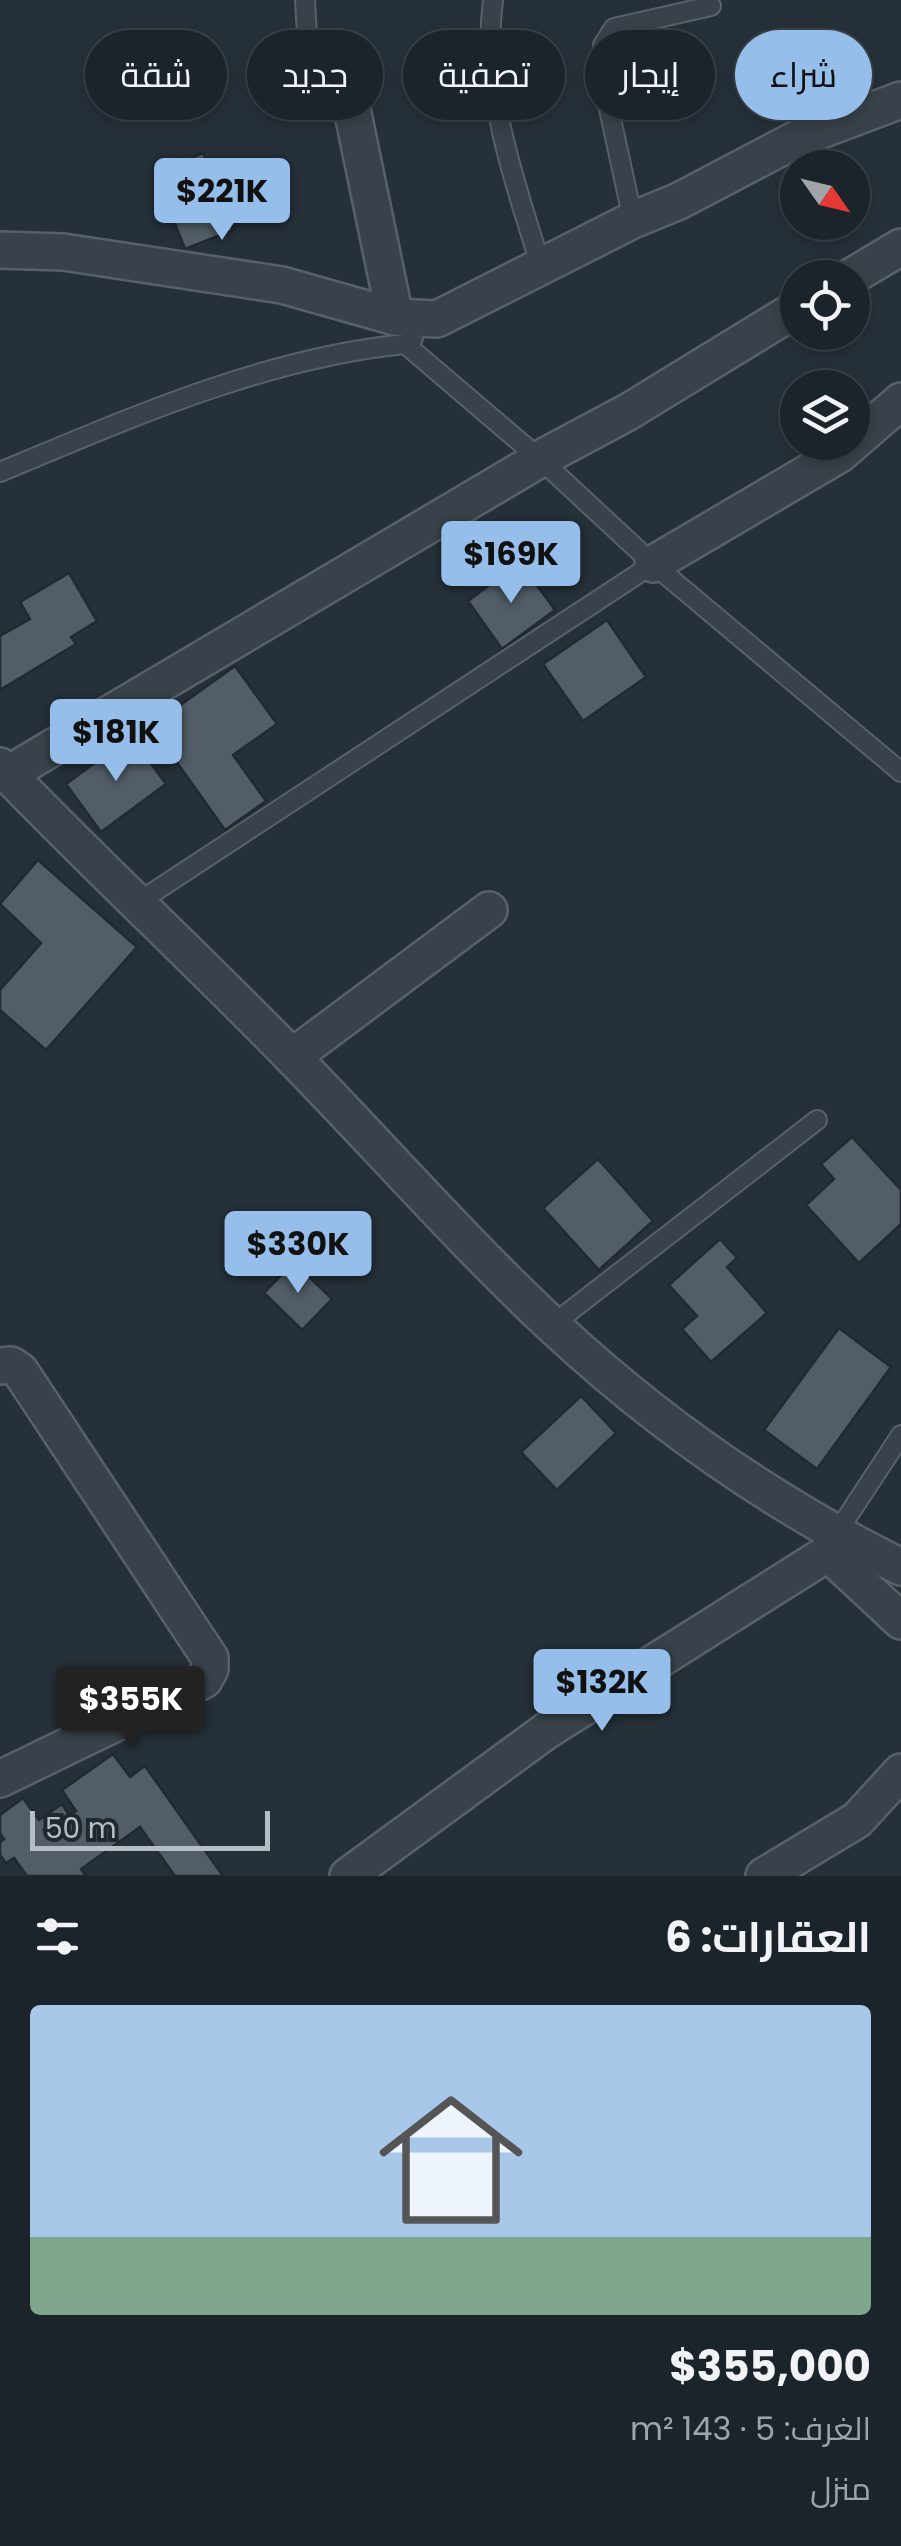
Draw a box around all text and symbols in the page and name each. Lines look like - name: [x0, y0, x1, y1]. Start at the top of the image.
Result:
- chip: شقة: [85, 30, 227, 120]
- chip: جديد: [247, 30, 383, 120]
- chip: تصفية: [403, 30, 565, 120]
- chip: إيجار: [585, 30, 715, 120]
- chip: شراء: [735, 30, 872, 120]
- north arrow: [780, 150, 870, 240]
- map controls: [780, 150, 870, 460]
- pin: $221K: [152, 158, 292, 243]
- text: $221K: [176, 168, 268, 213]
- button: locate: [780, 260, 870, 350]
- button: layers: [780, 370, 870, 460]
- pin: $169K: [441, 521, 581, 606]
- text: $169K: [463, 531, 559, 576]
- pin: $181K: [46, 699, 186, 784]
- text: $181K: [72, 709, 160, 754]
- pin: $330K: [228, 1211, 368, 1296]
- text: $330K: [247, 1221, 349, 1266]
- pin: $132K: [532, 1649, 672, 1734]
- text: $132K: [555, 1659, 649, 1704]
- pin: $355K: [61, 1666, 201, 1751]
- text: $355K: [79, 1676, 183, 1721]
- scale bar: [30, 1806, 270, 1850]
- text: 50 m: [45, 1809, 116, 1848]
- text: العقارات: 6: [665, 1908, 871, 1967]
- icon: filters: [30, 1909, 85, 1964]
- icon: home: [361, 2070, 541, 2250]
- text: $355,000: [669, 2337, 871, 2396]
- text: الغرف: 5 · 143 m²: [630, 2406, 871, 2451]
- text: منزل: [810, 2466, 871, 2511]

